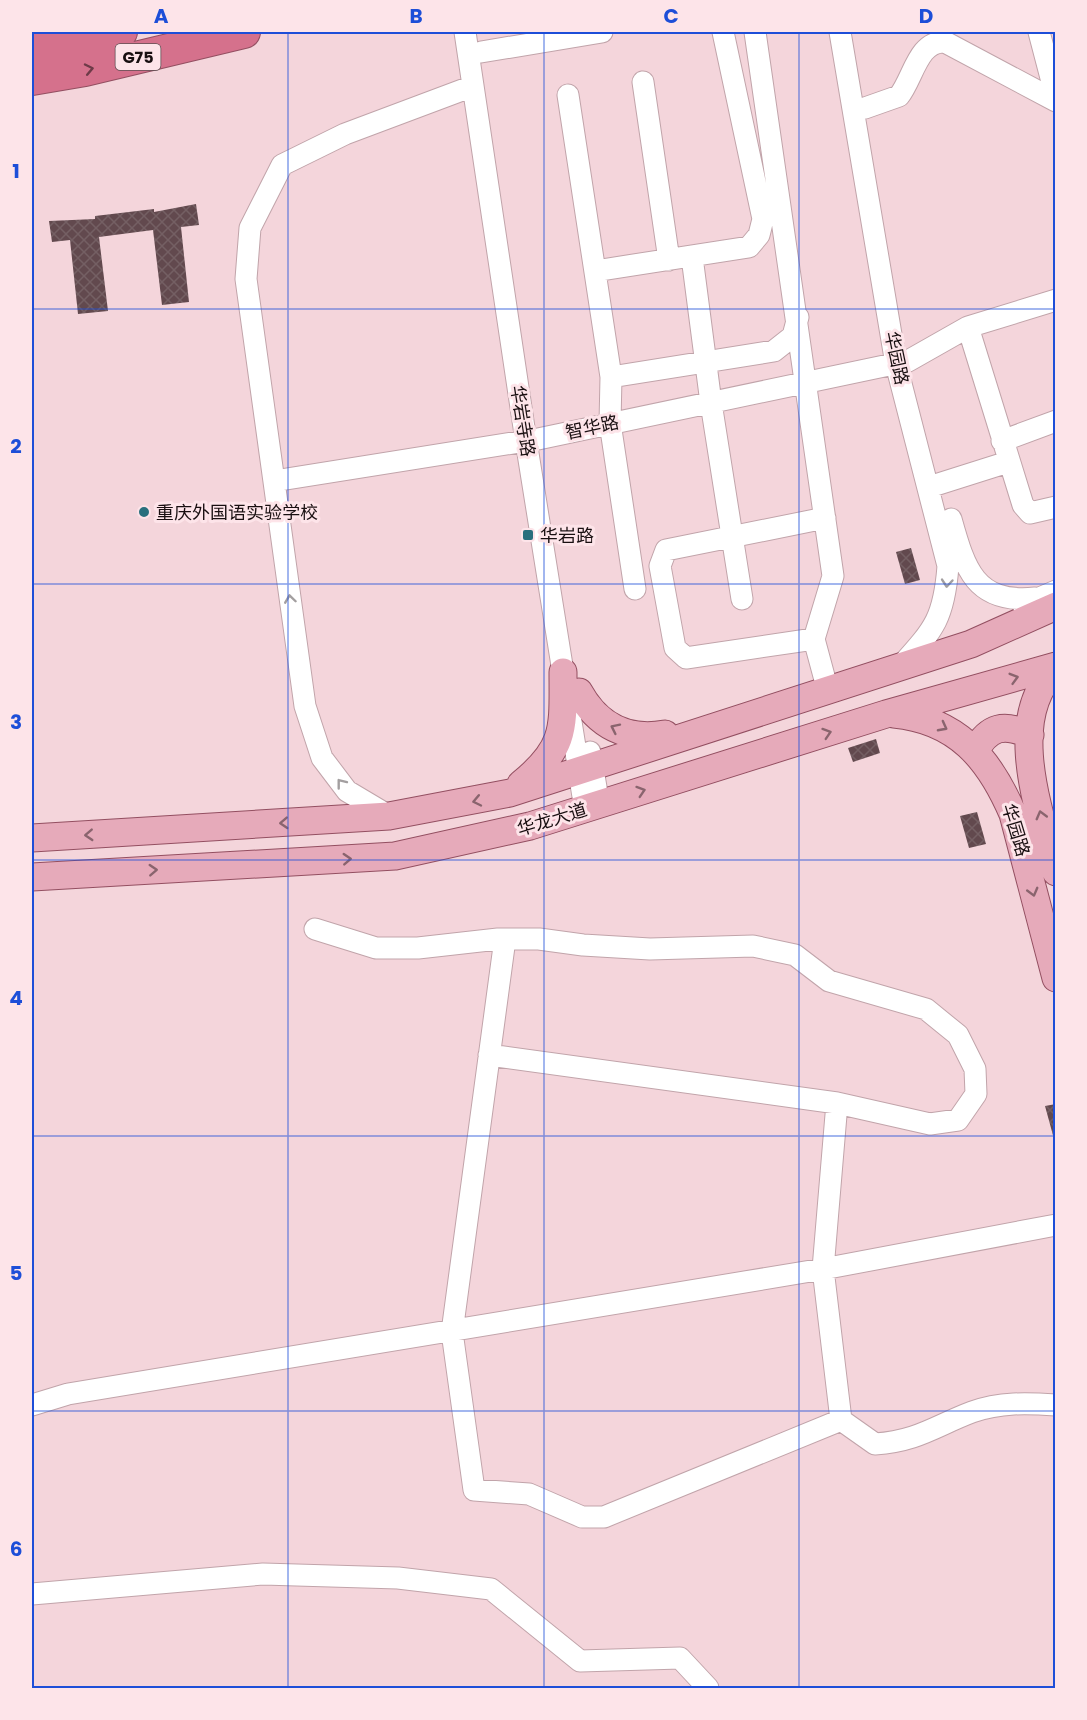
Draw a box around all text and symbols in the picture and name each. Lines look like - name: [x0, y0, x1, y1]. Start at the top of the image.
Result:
- text: A: [154, 2, 169, 30]
- text: B: [409, 2, 423, 30]
- text: C: [663, 2, 679, 30]
- text: D: [919, 2, 933, 30]
- road number: G75: [116, 44, 160, 70]
- one-way arrow: [84, 63, 94, 76]
- text: 1: [12, 157, 20, 185]
- street label: 华园路: [879, 329, 915, 387]
- street label: 华岩寺路: [505, 383, 541, 459]
- street label: 智华路: [563, 409, 621, 445]
- text: 2: [10, 432, 22, 460]
- place label: 重庆外国语实验学校: [156, 500, 318, 525]
- marker: 重庆外国语实验学校: [137, 505, 151, 519]
- place label: 华岩路: [540, 523, 594, 548]
- marker: 华岩路: [521, 528, 535, 542]
- one-way arrow: [941, 578, 954, 587]
- one-way arrow: [285, 594, 297, 603]
- one-way arrow: [1008, 673, 1019, 685]
- text: 3: [10, 708, 22, 736]
- one-way arrow: [936, 720, 947, 731]
- one-way arrow: [611, 724, 622, 736]
- one-way arrow: [821, 727, 832, 740]
- one-way arrow: [338, 779, 349, 790]
- one-way arrow: [635, 786, 646, 799]
- one-way arrow: [473, 794, 483, 807]
- street label: 华龙大道: [514, 797, 590, 841]
- street label: 华园路: [996, 801, 1036, 859]
- one-way arrow: [1035, 811, 1048, 821]
- one-way arrow: [279, 816, 288, 829]
- one-way arrow: [85, 828, 94, 841]
- one-way arrow: [343, 852, 352, 865]
- one-way arrow: [148, 864, 157, 877]
- one-way arrow: [1026, 887, 1039, 897]
- text: 4: [9, 984, 23, 1012]
- text: 5: [10, 1259, 23, 1287]
- text: 6: [10, 1535, 22, 1563]

